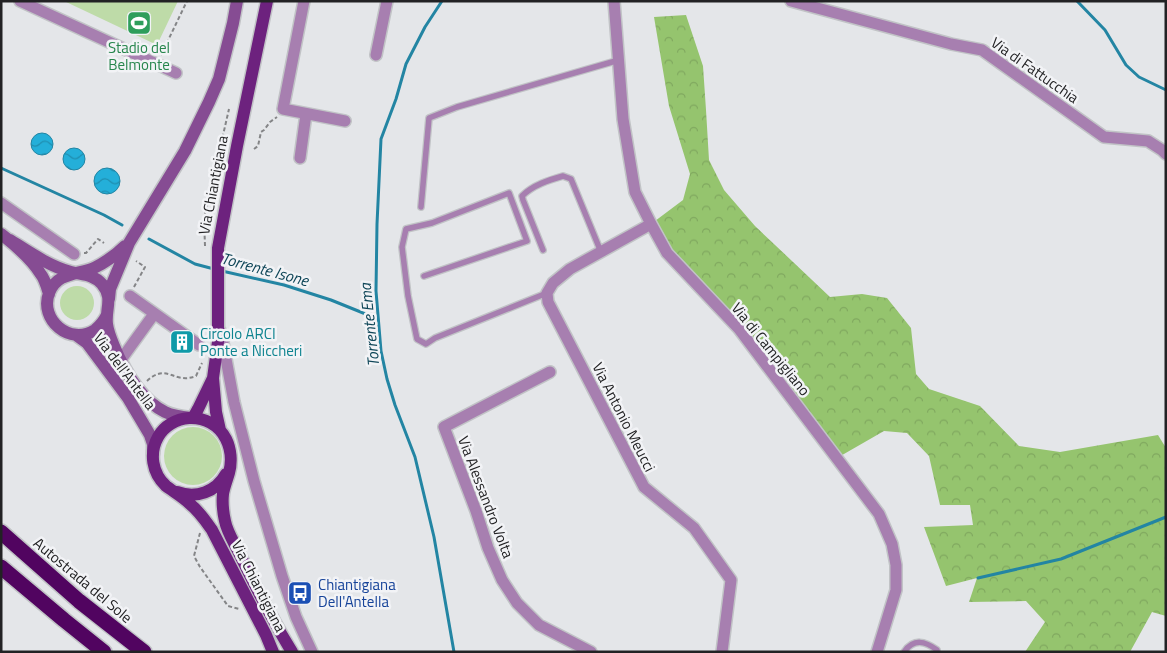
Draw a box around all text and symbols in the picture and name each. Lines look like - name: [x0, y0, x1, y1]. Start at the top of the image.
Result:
- sports icon: Stadio del Belmonte: [126, 10, 152, 36]
- street label: Via di Fattucchia: [986, 31, 1084, 109]
- place label: Stadio del Belmonte: [108, 36, 170, 76]
- street label: Via Chiantigiana: [192, 133, 234, 237]
- water label: Torrente Isone: [219, 246, 313, 293]
- water label: Torrente Ema: [353, 281, 385, 368]
- street label: Via di Campigliano: [726, 297, 816, 401]
- place label: Circolo ARCI Ponte a Niccheri: [200, 322, 302, 362]
- street label: Via dell'Antella: [88, 327, 162, 415]
- building icon: Circolo ARCI Ponte a Niccheri: [169, 329, 195, 355]
- street label: Via Antonio Meucci: [587, 358, 661, 476]
- street label: Via Alessandro Volta: [452, 433, 520, 562]
- street label: Autostrada del Sole: [28, 532, 138, 628]
- street label: Via Chiantigiana: [226, 536, 292, 636]
- place label: Chiantigiana Dell'Antella: [318, 573, 396, 613]
- bus stop icon: Chiantigiana Dell'Antella: [287, 580, 313, 606]

